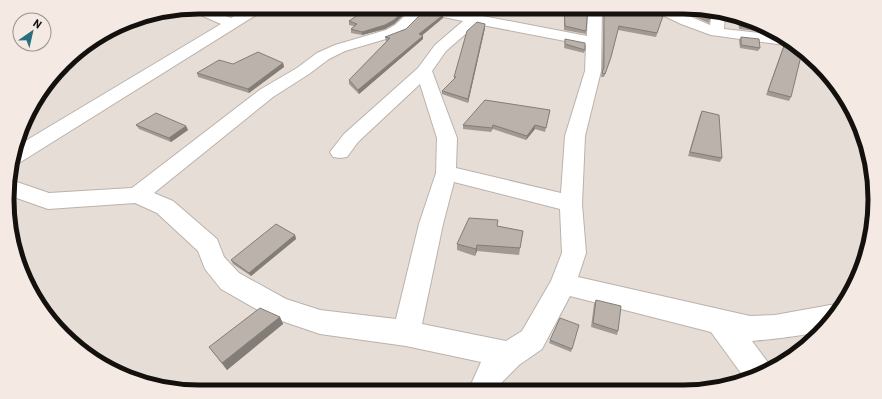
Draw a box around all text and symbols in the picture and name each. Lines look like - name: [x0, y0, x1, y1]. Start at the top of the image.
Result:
- north arrow: [12, 12, 52, 52]
- text: N: [31, 16, 45, 31]

